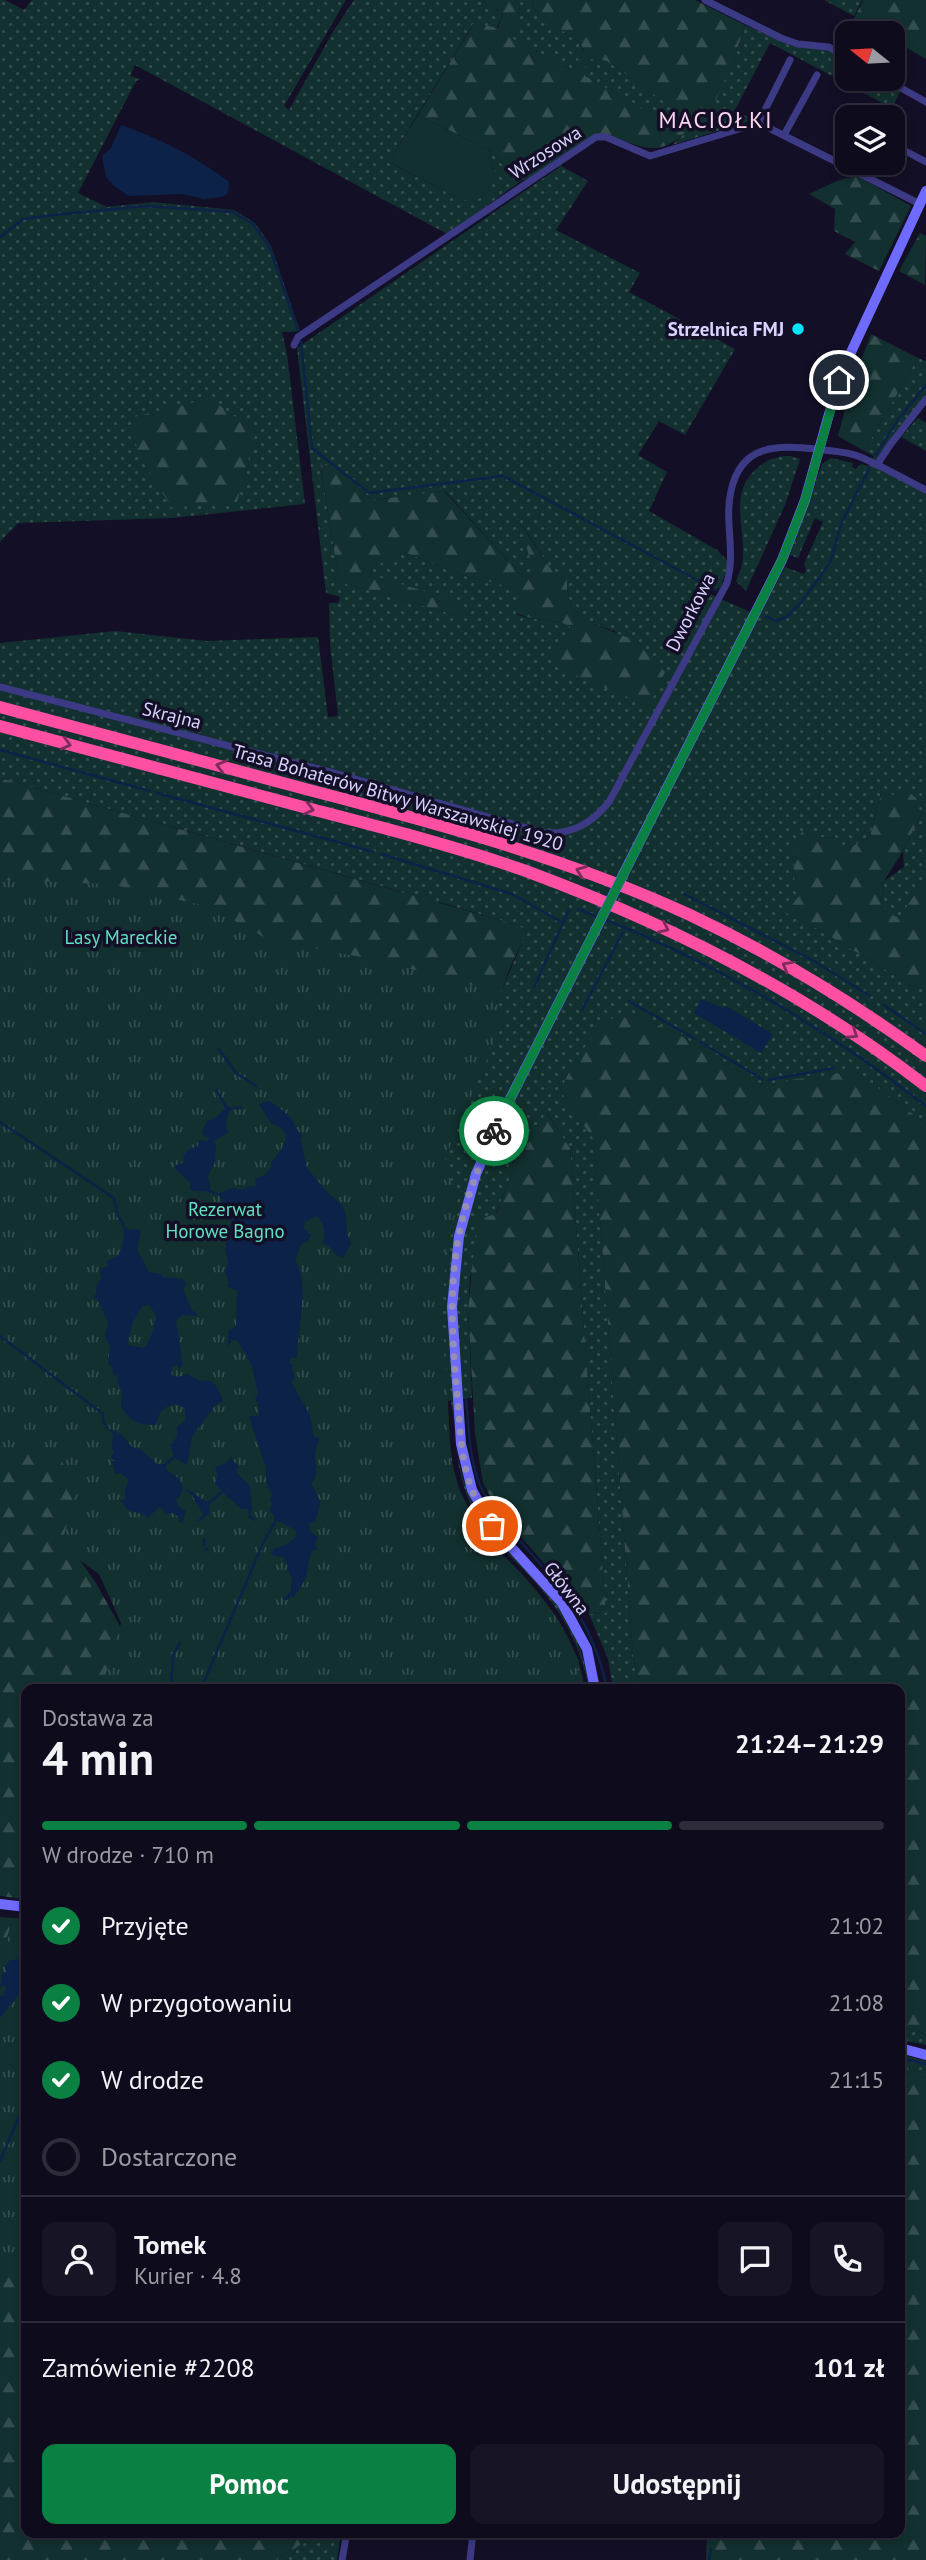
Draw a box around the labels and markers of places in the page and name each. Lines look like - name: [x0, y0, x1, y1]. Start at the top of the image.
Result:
- place label: Strzelnica FMJ: [668, 317, 784, 341]
- marker: Strzelnica FMJ: [790, 321, 806, 337]
- pin: [809, 350, 869, 410]
- pin: [462, 1496, 522, 1556]

